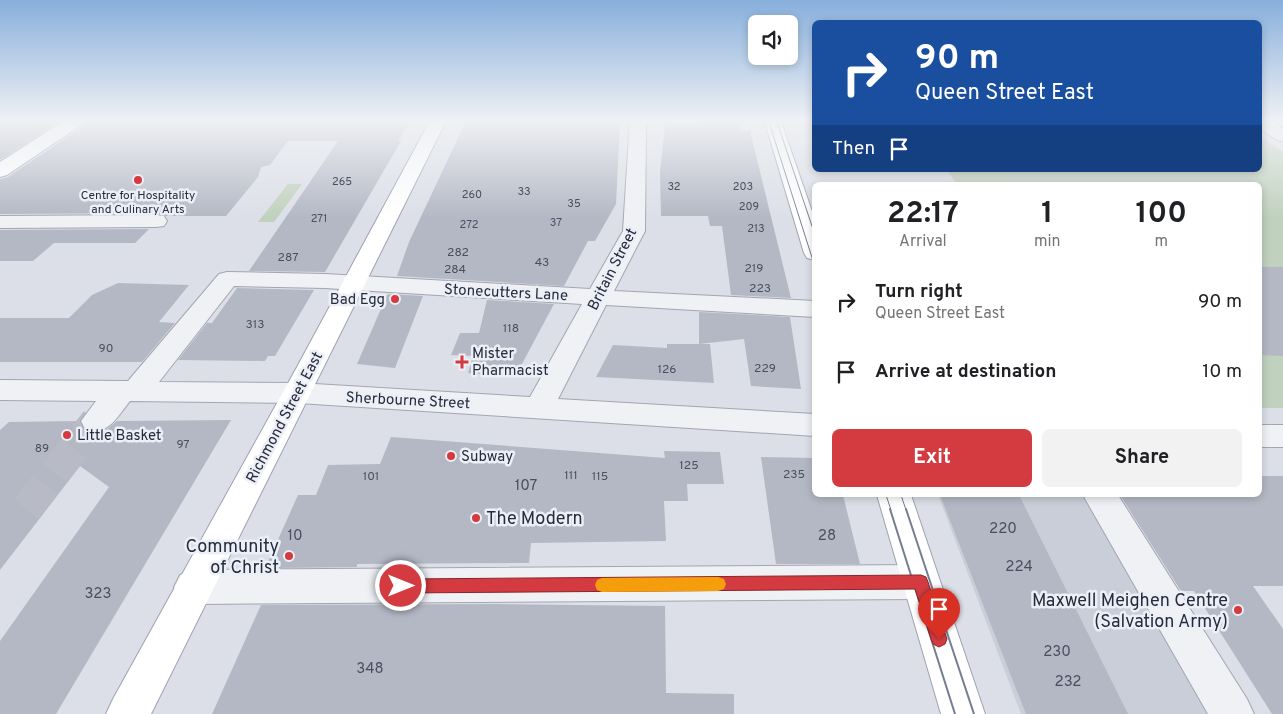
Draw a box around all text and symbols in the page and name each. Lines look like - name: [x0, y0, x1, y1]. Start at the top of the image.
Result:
- map controls: [748, 15, 798, 65]
- button: sound: [748, 15, 798, 65]
- text: 90 m: [915, 37, 999, 81]
- icon: right: [832, 40, 897, 105]
- text: Queen Street East: [915, 80, 1094, 107]
- icon: arrive: [885, 135, 913, 163]
- text: Then: [832, 137, 875, 161]
- marker: Centre for Hospitality and Culinary Arts: [132, 174, 144, 186]
- house number: 265: [332, 175, 352, 189]
- house number: 32: [667, 180, 681, 194]
- house number: 203: [733, 180, 753, 194]
- house number: 33: [517, 185, 531, 199]
- place label: Centre for Hospitality and Culinary Arts: [81, 188, 195, 218]
- house number: 260: [462, 188, 482, 202]
- text: 22:17: [887, 196, 959, 233]
- text: 1: [1041, 196, 1053, 233]
- text: 100: [1135, 196, 1187, 233]
- house number: 35: [567, 197, 581, 211]
- house number: 209: [739, 200, 759, 214]
- house number: 271: [311, 212, 327, 226]
- house number: 37: [550, 216, 562, 230]
- house number: 272: [460, 218, 478, 232]
- house number: 213: [747, 222, 765, 236]
- street label: Britain Street: [584, 225, 642, 314]
- text: Arrival: [899, 232, 947, 252]
- text: min: [1034, 232, 1061, 252]
- text: m: [1154, 232, 1168, 252]
- house number: 282: [447, 245, 469, 261]
- house number: 287: [278, 250, 298, 266]
- house number: 43: [535, 255, 549, 271]
- house number: 219: [745, 261, 763, 277]
- house number: 284: [444, 262, 466, 278]
- text: Turn right: [875, 280, 963, 304]
- street label: Stonecutters Lane: [443, 281, 568, 306]
- house number: 223: [749, 281, 771, 297]
- icon: right: [832, 288, 860, 316]
- text: 90 m: [1198, 290, 1242, 314]
- place label: Bad Egg: [330, 291, 385, 310]
- marker: Bad Egg: [389, 293, 401, 305]
- text: Queen Street East: [875, 304, 1005, 324]
- house number: 313: [246, 317, 264, 333]
- house number: 118: [503, 321, 519, 337]
- house number: 90: [99, 341, 113, 357]
- place label: Mister Pharmacist: [472, 345, 549, 381]
- street label: Richmond Street East: [243, 349, 328, 487]
- marker: Mister Pharmacist: [456, 356, 468, 368]
- icon: arrive: [832, 358, 860, 386]
- text: Arrive at destination: [875, 360, 1056, 384]
- text: 10 m: [1202, 360, 1242, 384]
- house number: 229: [754, 361, 776, 377]
- house number: 126: [658, 362, 676, 378]
- street label: Sherbourne Street: [345, 389, 471, 414]
- place label: Little Basket: [77, 427, 162, 446]
- marker: Little Basket: [61, 429, 73, 441]
- button: Exit: [832, 429, 1032, 487]
- button: Share: [1042, 429, 1242, 487]
- house number: 97: [176, 437, 190, 453]
- house number: 89: [35, 441, 49, 457]
- place label: Subway: [461, 448, 513, 467]
- marker: Subway: [445, 450, 457, 462]
- house number: 125: [679, 458, 699, 474]
- house number: 235: [783, 467, 805, 483]
- house number: 111: [564, 468, 578, 484]
- house number: 101: [363, 469, 379, 485]
- house number: 115: [592, 469, 608, 485]
- house number: 107: [515, 477, 537, 496]
- place label: The Modern: [486, 508, 583, 531]
- marker: The Modern: [470, 512, 482, 524]
- house number: 220: [989, 520, 1017, 539]
- house number: 10: [287, 527, 303, 546]
- house number: 28: [818, 527, 836, 546]
- place label: Community of Christ: [186, 536, 279, 580]
- marker: Community of Christ: [283, 550, 295, 562]
- house number: 224: [1005, 558, 1033, 577]
- position arrow: [374, 559, 426, 611]
- house number: 323: [85, 585, 111, 604]
- pin: [918, 588, 960, 639]
- place label: Maxwell Meighen Centre (Salvation Army): [1032, 590, 1228, 634]
- icon: arrive: [925, 595, 953, 623]
- marker: Maxwell Meighen Centre (Salvation Army): [1232, 604, 1244, 616]
- house number: 230: [1043, 643, 1071, 662]
- house number: 348: [356, 660, 384, 679]
- house number: 232: [1054, 673, 1082, 692]

